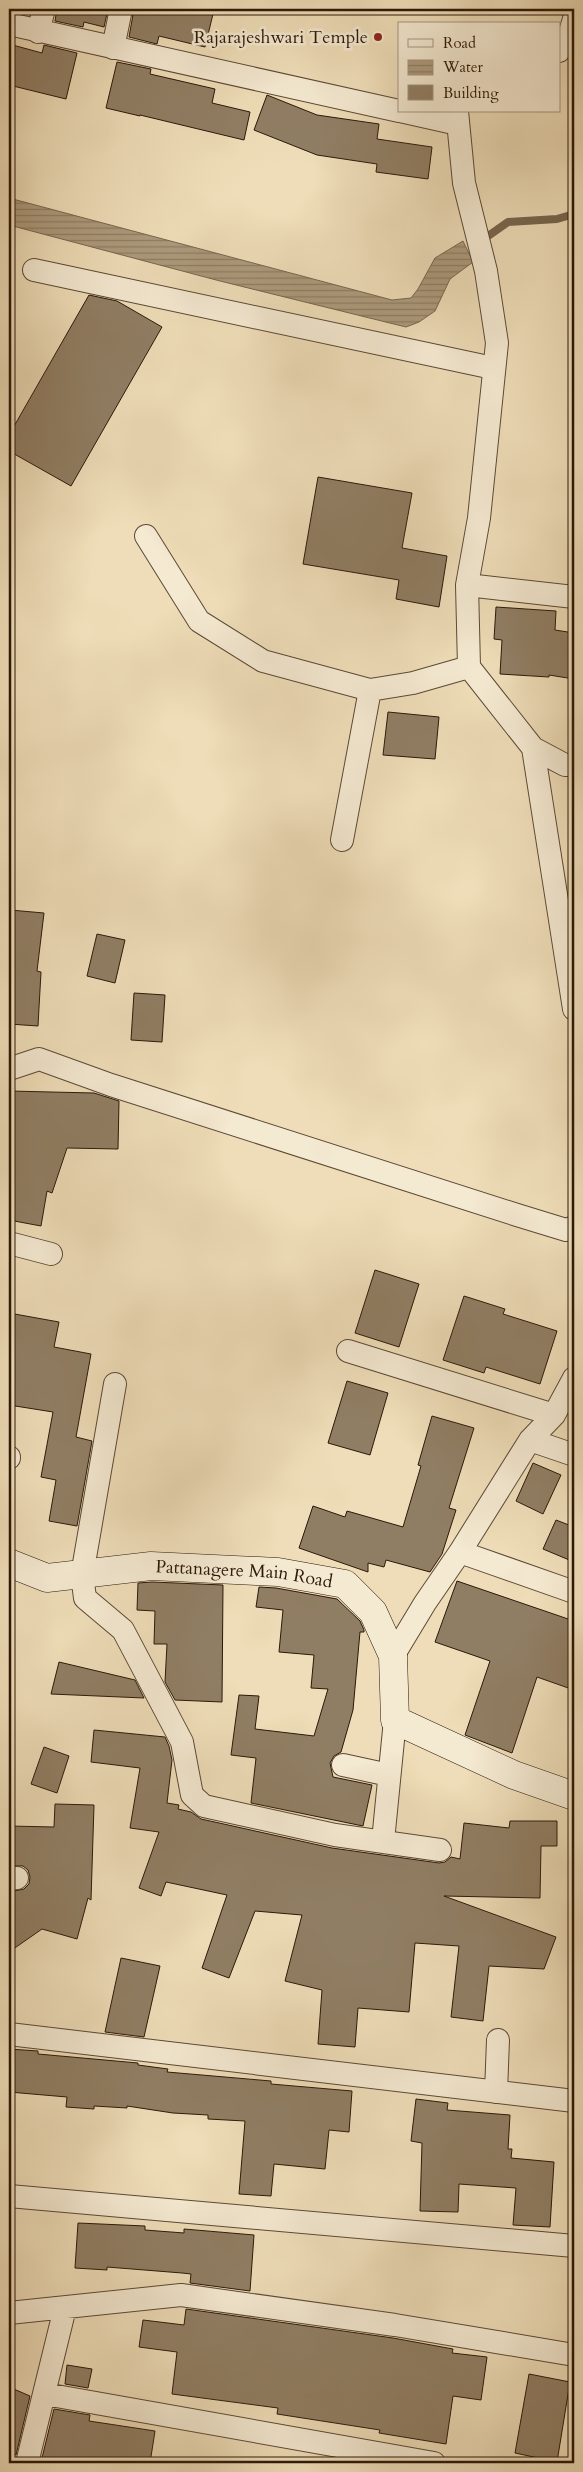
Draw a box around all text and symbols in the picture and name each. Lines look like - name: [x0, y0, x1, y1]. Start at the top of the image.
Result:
- legend: [398, 22, 560, 112]
- place label: Rajarajeshwari Temple: [194, 25, 368, 50]
- marker: Rajarajeshwari Temple: [372, 31, 384, 43]
- text: Road: [443, 33, 476, 53]
- text: Water: [442, 57, 484, 77]
- text: Building: [443, 83, 499, 103]
- street label: Pattanagere Main Road: [155, 1554, 335, 1594]

